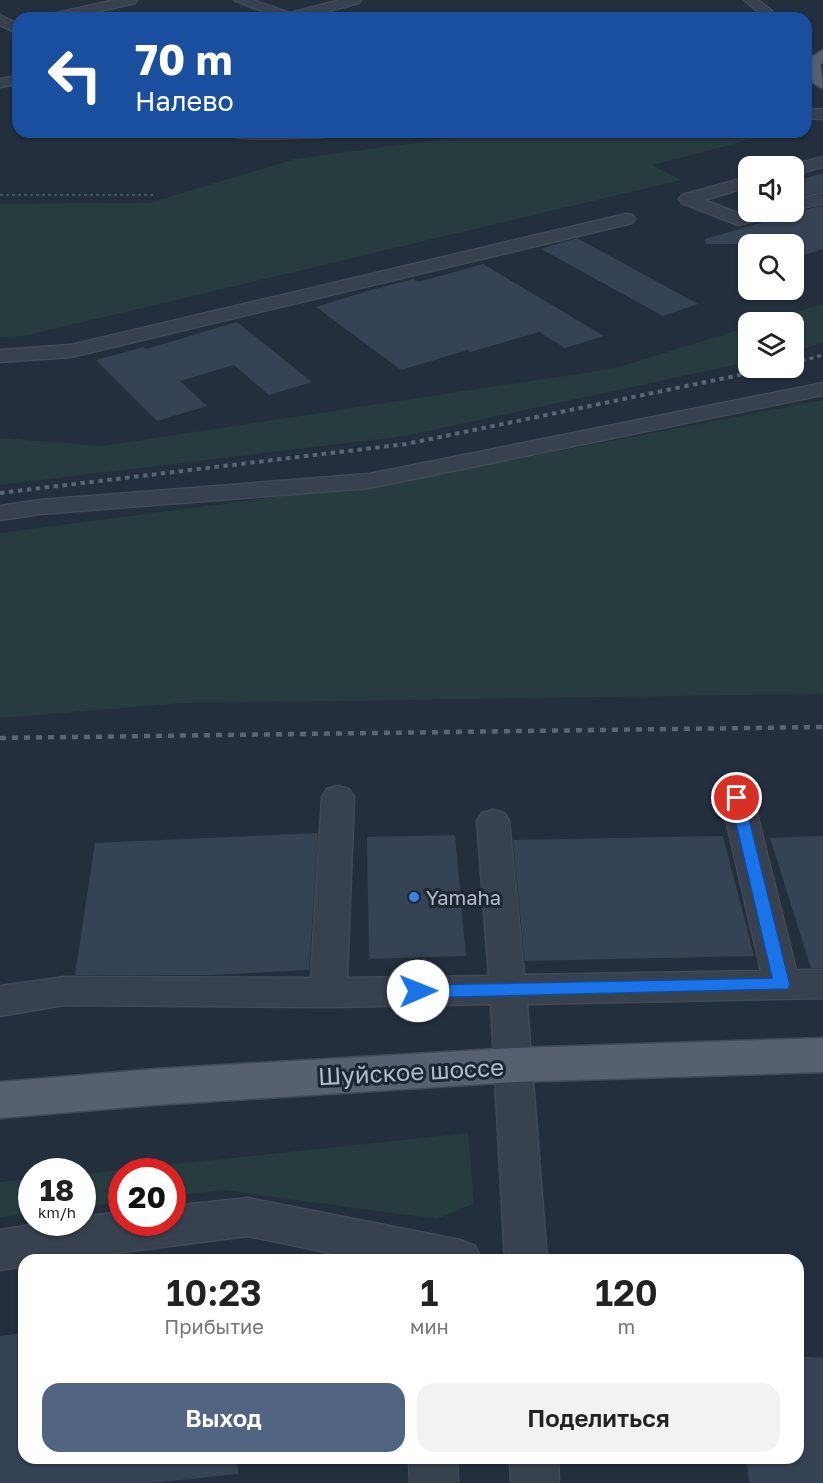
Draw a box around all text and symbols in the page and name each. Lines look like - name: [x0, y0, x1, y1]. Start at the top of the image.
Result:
- text: 70 m: [135, 34, 232, 84]
- icon: left: [36, 36, 114, 114]
- text: Налево: [135, 85, 234, 117]
- map controls: [738, 156, 804, 378]
- button: sound: [738, 156, 804, 222]
- button: search: [738, 234, 804, 300]
- button: layers: [738, 312, 804, 378]
- pin: [711, 772, 762, 823]
- icon: arrive: [720, 781, 753, 814]
- place label: Yamaha: [426, 885, 501, 909]
- marker: Yamaha: [407, 890, 421, 904]
- position arrow: [386, 959, 450, 1023]
- street label: Шуйское шоссе: [317, 1052, 505, 1090]
- speed limit sign: 20: [108, 1158, 186, 1236]
- text: 18: [40, 1172, 74, 1208]
- text: km/h: [38, 1203, 76, 1221]
- text: 10:23: [166, 1271, 262, 1314]
- text: 1: [420, 1271, 439, 1314]
- text: 120: [595, 1271, 658, 1314]
- text: Прибытие: [164, 1314, 264, 1338]
- text: мин: [410, 1314, 449, 1338]
- text: m: [618, 1314, 635, 1338]
- button: Выход: [42, 1383, 405, 1452]
- button: Поделиться: [417, 1383, 780, 1452]

